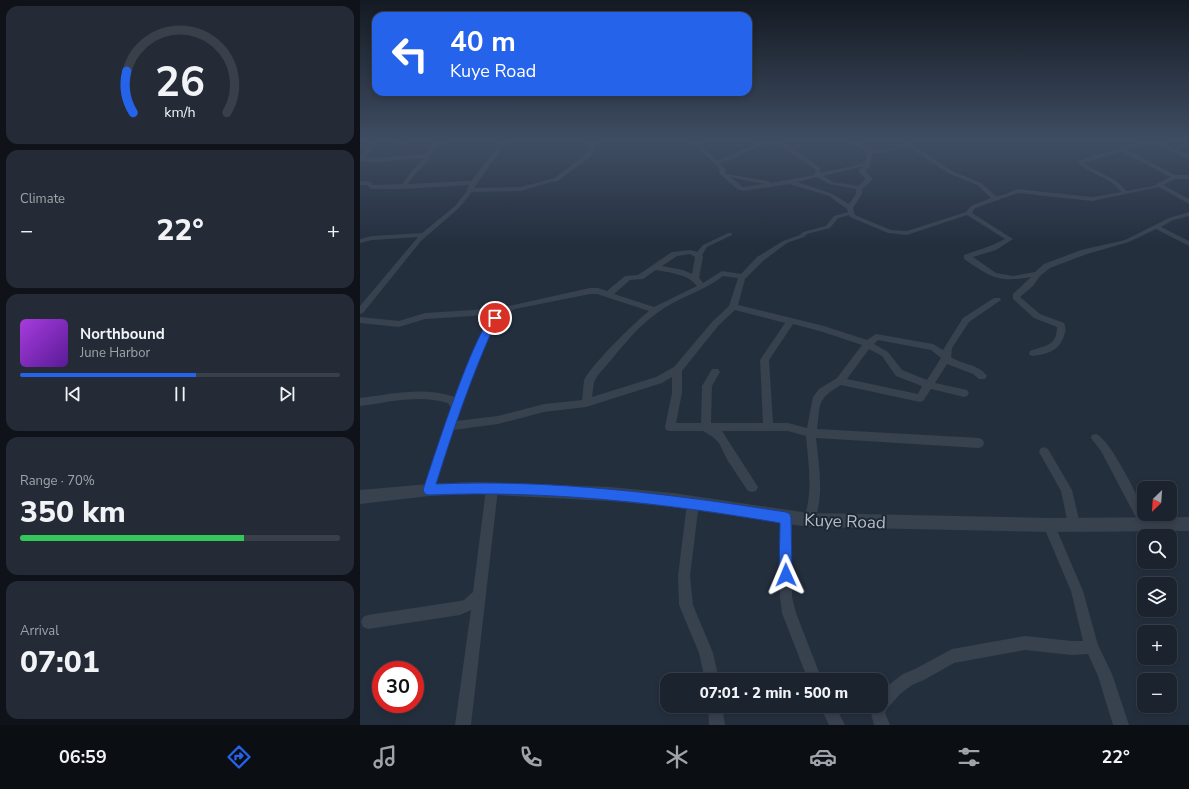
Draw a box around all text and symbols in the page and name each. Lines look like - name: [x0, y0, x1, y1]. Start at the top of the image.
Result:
- text: 40 m: [450, 23, 516, 61]
- icon: left: [384, 28, 436, 80]
- text: 26: [155, 54, 205, 111]
- text: Kuye Road: [450, 59, 536, 83]
- text: km/h: [164, 102, 196, 121]
- text: Climate: [20, 190, 65, 208]
- text: 22°: [156, 210, 204, 251]
- text: −: [20, 216, 33, 246]
- text: +: [327, 216, 340, 246]
- pin: [478, 301, 512, 335]
- icon: arrive: [484, 307, 506, 329]
- text: Northbound: [80, 324, 165, 344]
- text: June Harbor: [80, 344, 150, 362]
- icon: previous: [62, 383, 84, 405]
- icon: pause: [169, 383, 191, 405]
- icon: next: [276, 383, 298, 405]
- text: Range · 70%: [20, 472, 95, 490]
- north arrow: [1137, 481, 1177, 521]
- map controls: [1137, 481, 1177, 713]
- text: 350 km: [20, 492, 126, 533]
- street label: Kuye Road: [804, 509, 886, 534]
- button: search: [1137, 529, 1177, 569]
- position arrow: [765, 554, 807, 596]
- button: layers: [1137, 577, 1177, 617]
- text: Arrival: [20, 622, 59, 640]
- button: +: [1137, 625, 1177, 665]
- text: 07:01: [20, 642, 100, 683]
- speed limit sign: 30: [372, 661, 424, 713]
- button: −: [1137, 673, 1177, 713]
- text: 07:01 · 2 min · 500 m: [700, 683, 848, 703]
- icon: directions: [225, 743, 253, 771]
- icon: music: [371, 743, 399, 771]
- icon: phone: [517, 743, 545, 771]
- icon: climate: [663, 743, 691, 771]
- icon: car: [809, 743, 837, 771]
- icon: filters: [955, 743, 983, 771]
- text: 06:59: [59, 745, 107, 769]
- text: 22°: [1101, 745, 1130, 769]

